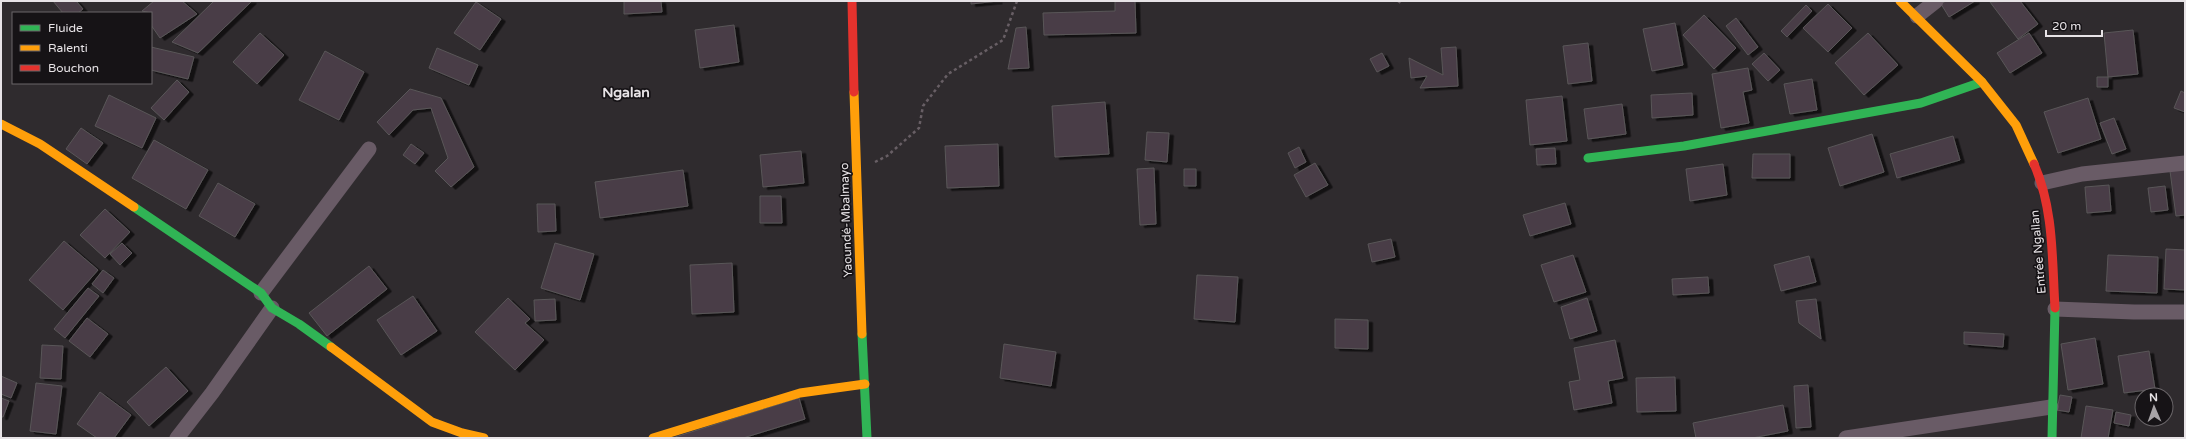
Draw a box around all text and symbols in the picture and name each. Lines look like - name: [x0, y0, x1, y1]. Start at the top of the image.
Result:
- legend: [12, 12, 152, 84]
- scale bar: [2046, 12, 2102, 38]
- text: 20 m: [2052, 19, 2081, 33]
- text: Fluide: [48, 21, 83, 35]
- text: Ralenti: [48, 41, 88, 55]
- text: Bouchon: [48, 61, 99, 75]
- district label: Ngalan: [602, 84, 650, 101]
- street label: Yaoundé-Mbalmayo: [837, 162, 855, 278]
- street label: Entrée Ngallan: [2027, 209, 2049, 295]
- north arrow: [2134, 387, 2174, 427]
- text: N: [2149, 391, 2158, 404]

